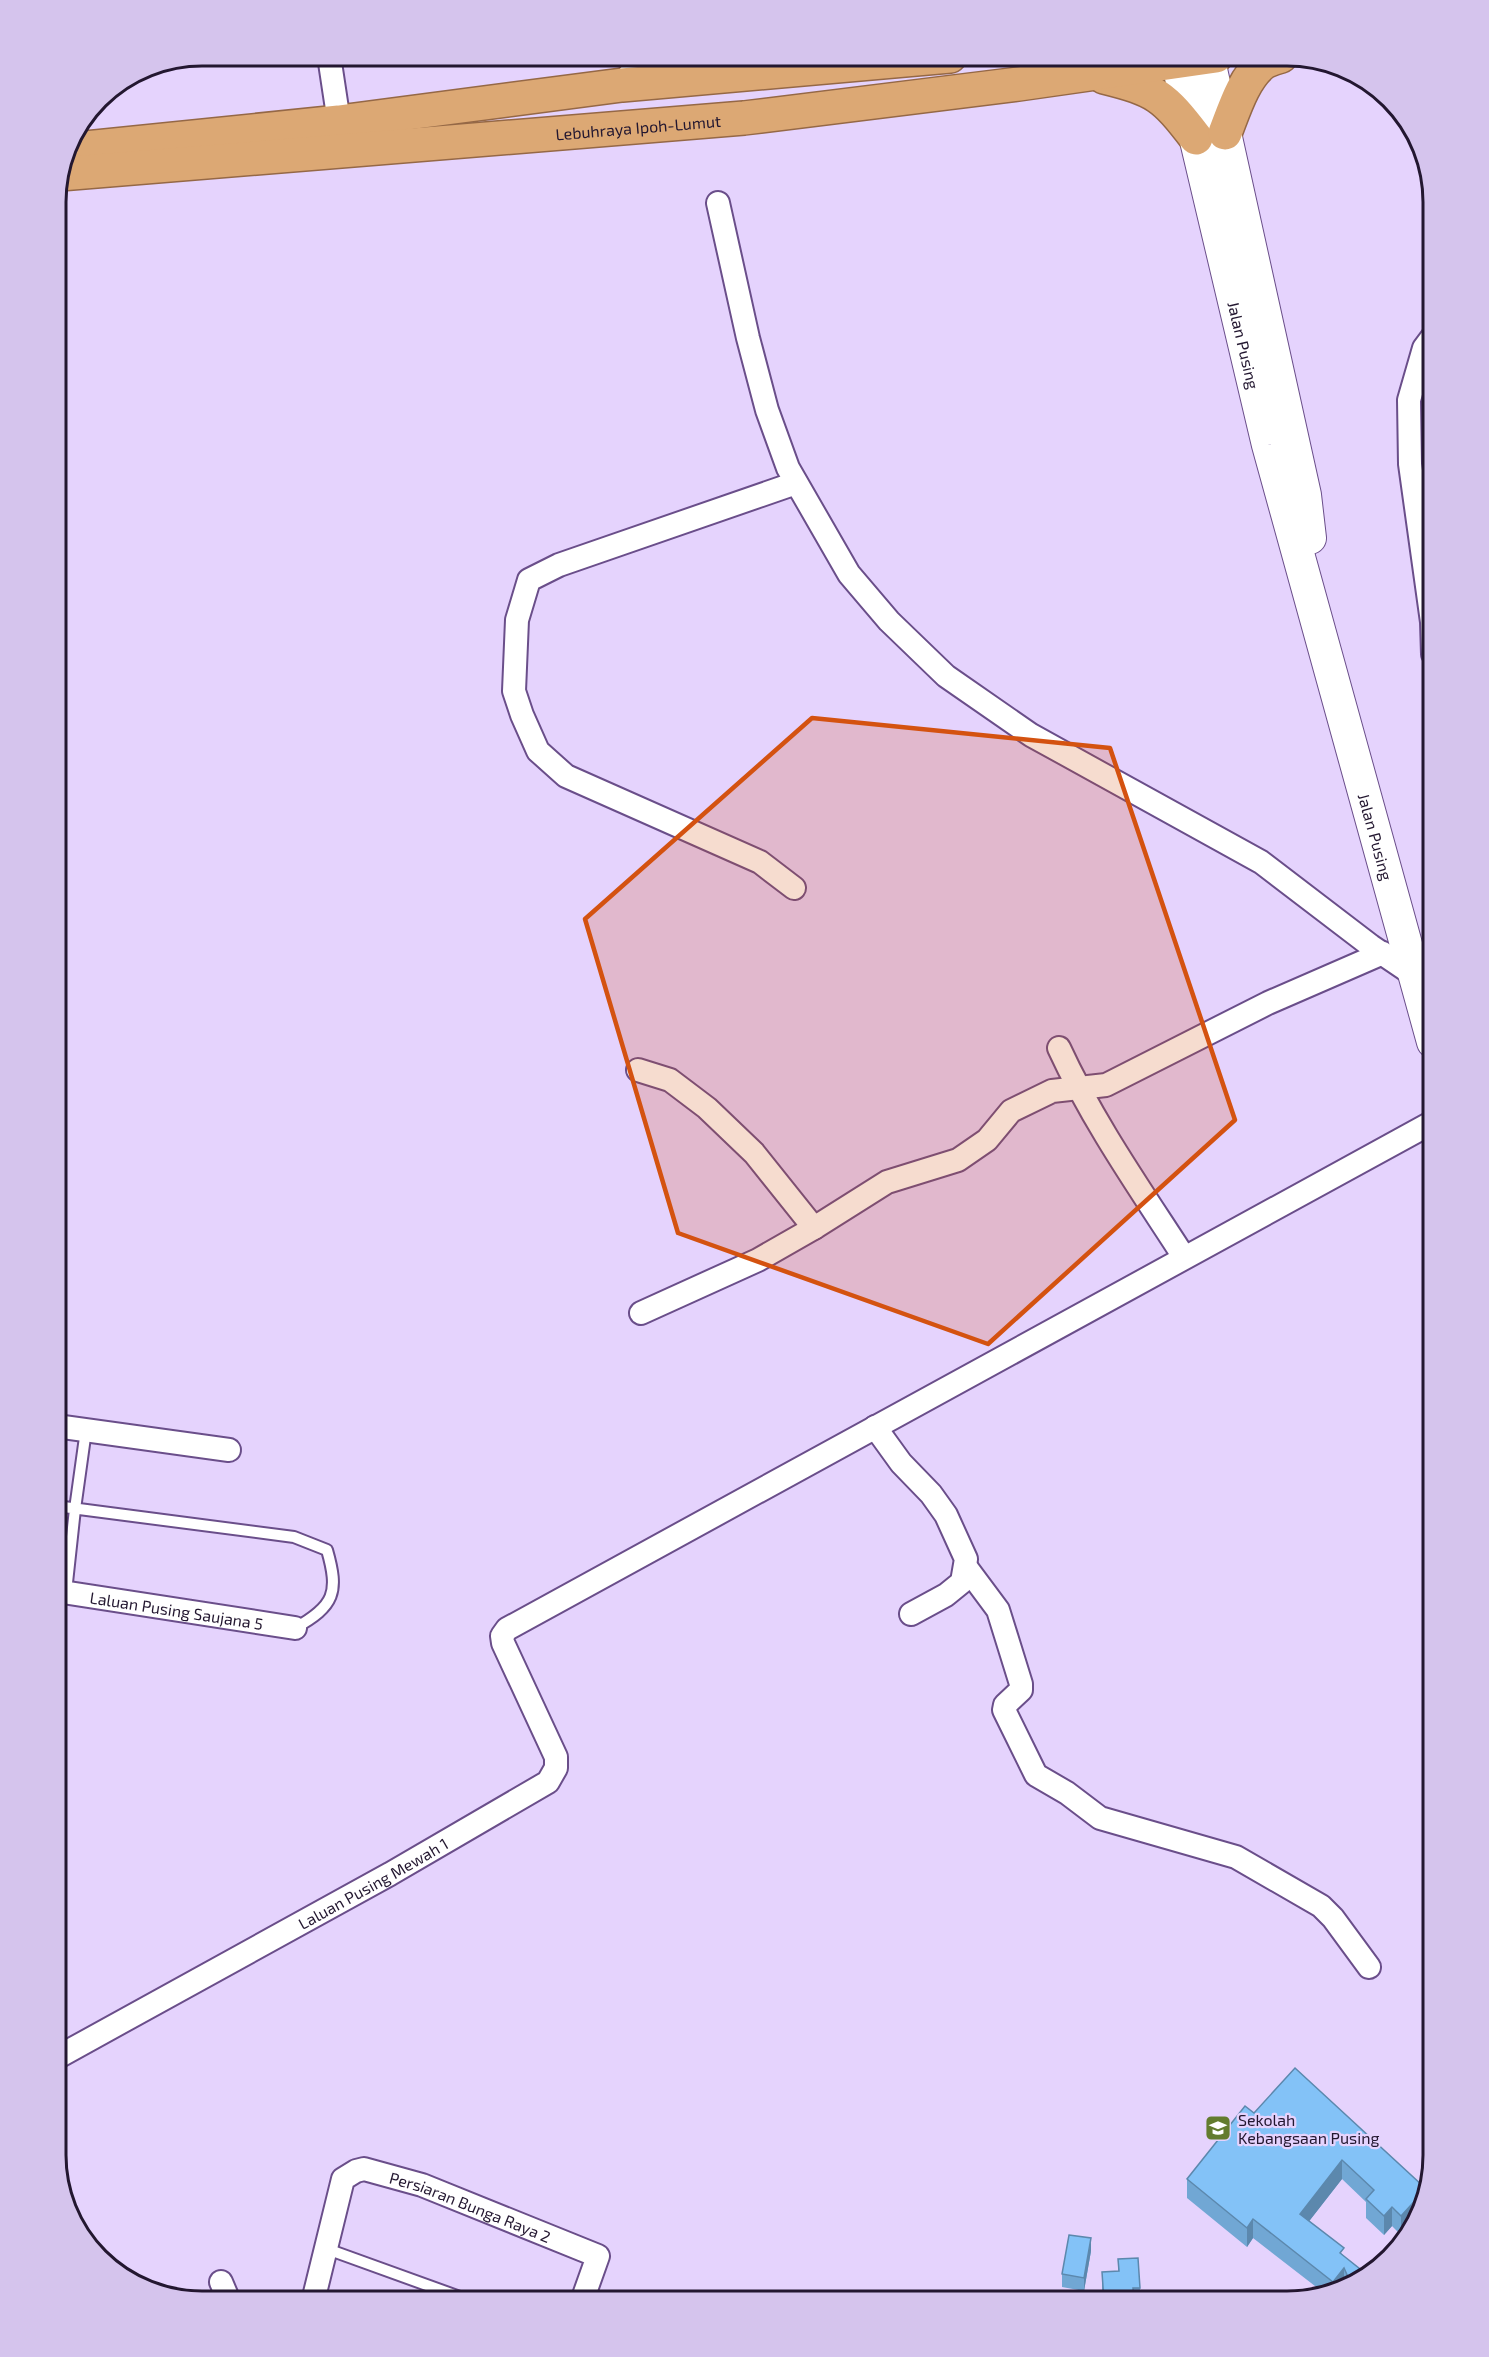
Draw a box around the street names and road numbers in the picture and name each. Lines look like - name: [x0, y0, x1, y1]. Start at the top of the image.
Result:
- street label: Lebuhraya Ipoh-Lumut: [555, 110, 722, 143]
- street label: Jalan Pusing: [1225, 299, 1264, 391]
- street label: Jalan Pusing: [1355, 791, 1397, 882]
- street label: Laluan Pusing Saujana 5: [89, 1587, 265, 1632]
- street label: Laluan Pusing Mewah 1: [295, 1833, 451, 1932]
- street label: Persiaran Bunga Raya 2: [388, 2167, 554, 2246]

